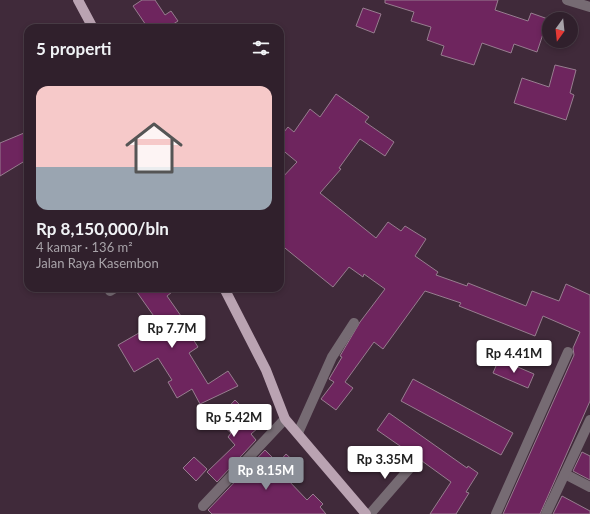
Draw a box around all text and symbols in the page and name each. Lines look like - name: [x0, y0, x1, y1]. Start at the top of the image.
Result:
- north arrow: [542, 12, 578, 48]
- map controls: [542, 12, 578, 48]
- icon: filters: [250, 37, 272, 59]
- text: 5 properti: [36, 38, 112, 59]
- icon: home: [118, 112, 190, 184]
- text: Rp 8,150,000/bln: [36, 218, 169, 239]
- text: 4 kamar · 136 m²: [36, 239, 133, 255]
- text: Jalan Raya Kasembon: [36, 255, 159, 271]
- pin: Rp 7.7M: [135, 315, 209, 349]
- text: Rp 7.7M: [147, 320, 197, 336]
- pin: Rp 4.41M: [473, 340, 555, 374]
- text: Rp 4.41M: [486, 345, 542, 361]
- pin: Rp 5.42M: [193, 404, 275, 438]
- text: Rp 5.42M: [206, 409, 262, 425]
- pin: Rp 3.35M: [344, 446, 426, 480]
- text: Rp 3.35M: [357, 451, 413, 467]
- pin: Rp 8.15M: [225, 457, 307, 491]
- text: Rp 8.15M: [238, 462, 294, 478]

